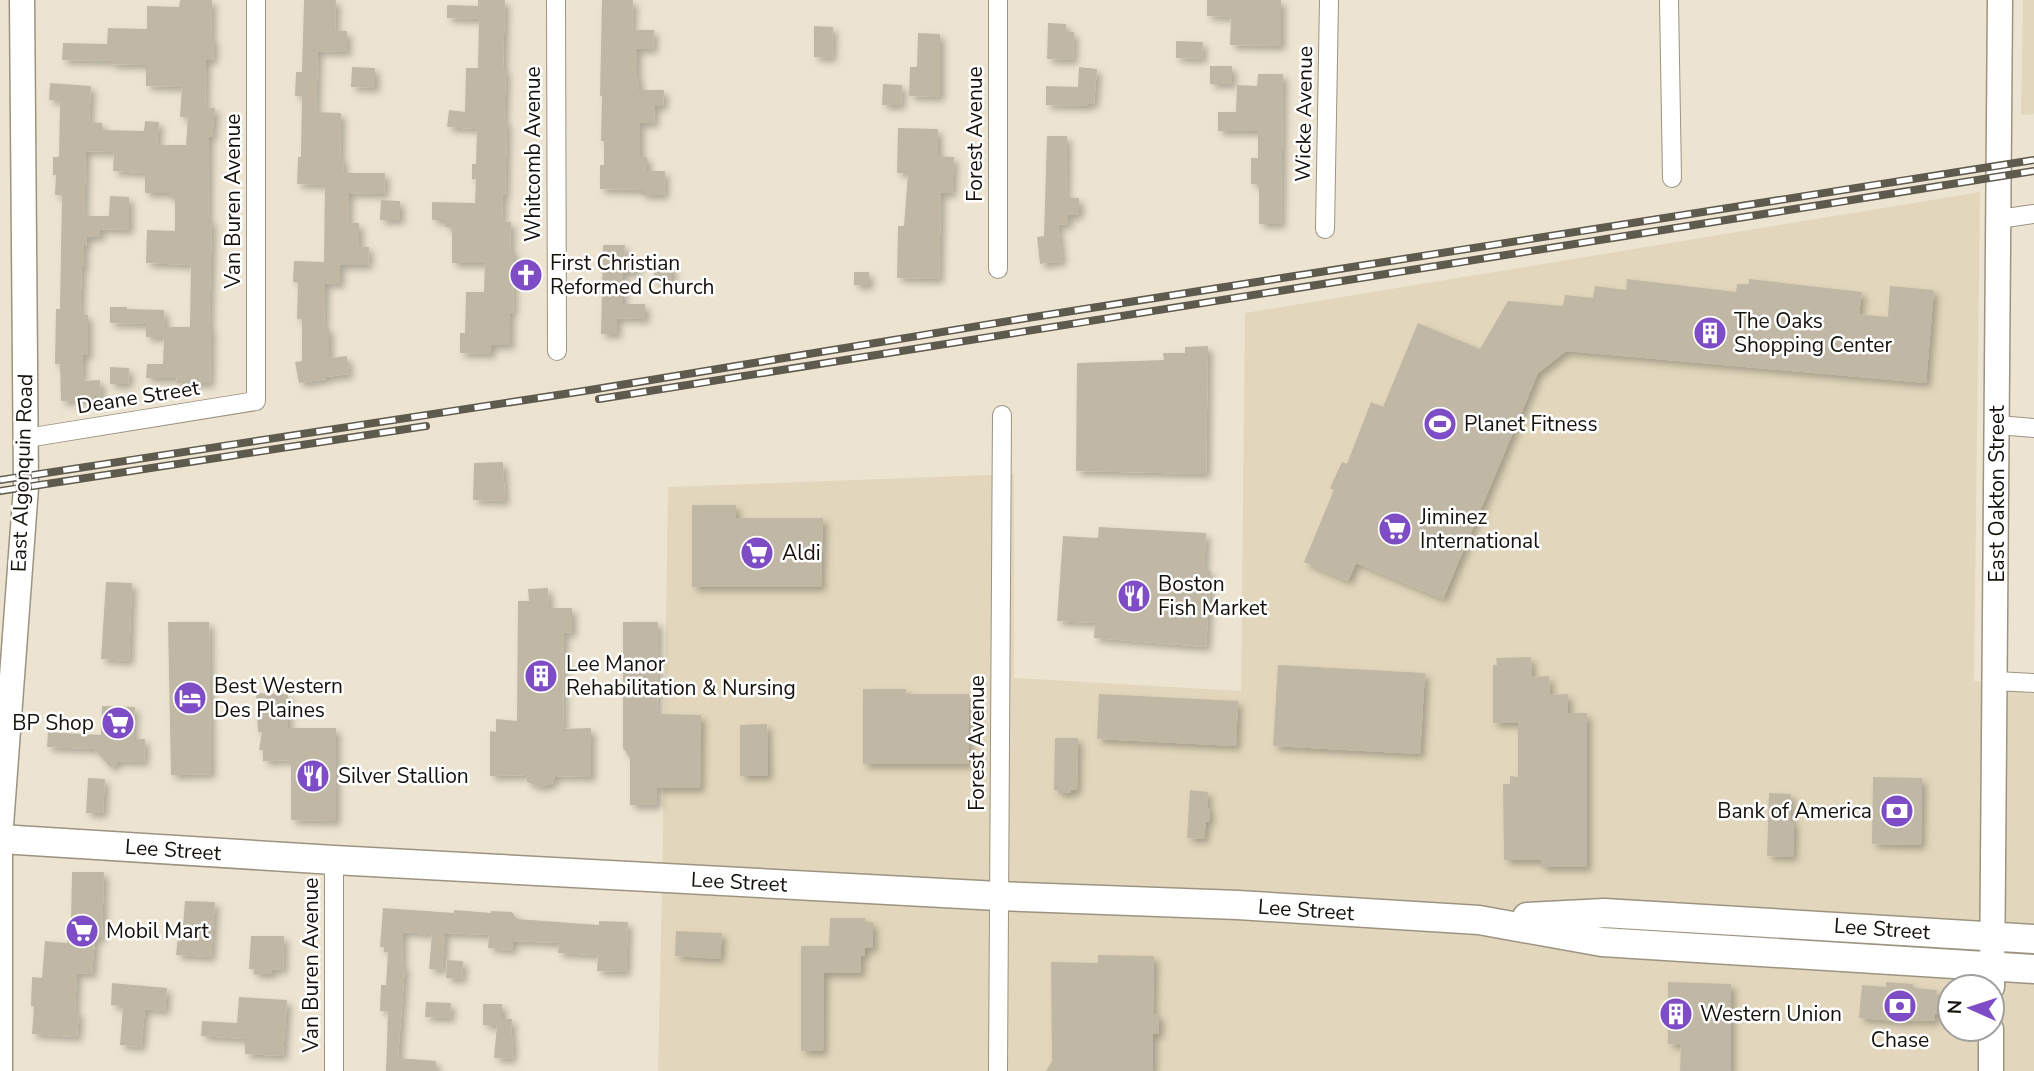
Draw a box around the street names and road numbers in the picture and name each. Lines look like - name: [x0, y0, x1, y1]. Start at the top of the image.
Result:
- street label: Wicke Avenue: [1289, 46, 1319, 182]
- street label: Whitcomb Avenue: [519, 66, 547, 242]
- street label: Forest Avenue: [961, 66, 989, 202]
- street label: Van Buren Avenue: [219, 113, 247, 290]
- street label: East Algonquin Road: [5, 373, 39, 573]
- street label: Deane Street: [75, 373, 202, 421]
- street label: East Oakton Street: [1983, 405, 2011, 582]
- street label: Forest Avenue: [963, 675, 991, 811]
- street label: Lee Street: [124, 833, 223, 867]
- street label: Lee Street: [690, 865, 788, 899]
- street label: Van Buren Avenue: [297, 877, 325, 1054]
- street label: Lee Street: [1257, 893, 1356, 927]
- street label: Lee Street: [1833, 912, 1932, 946]

